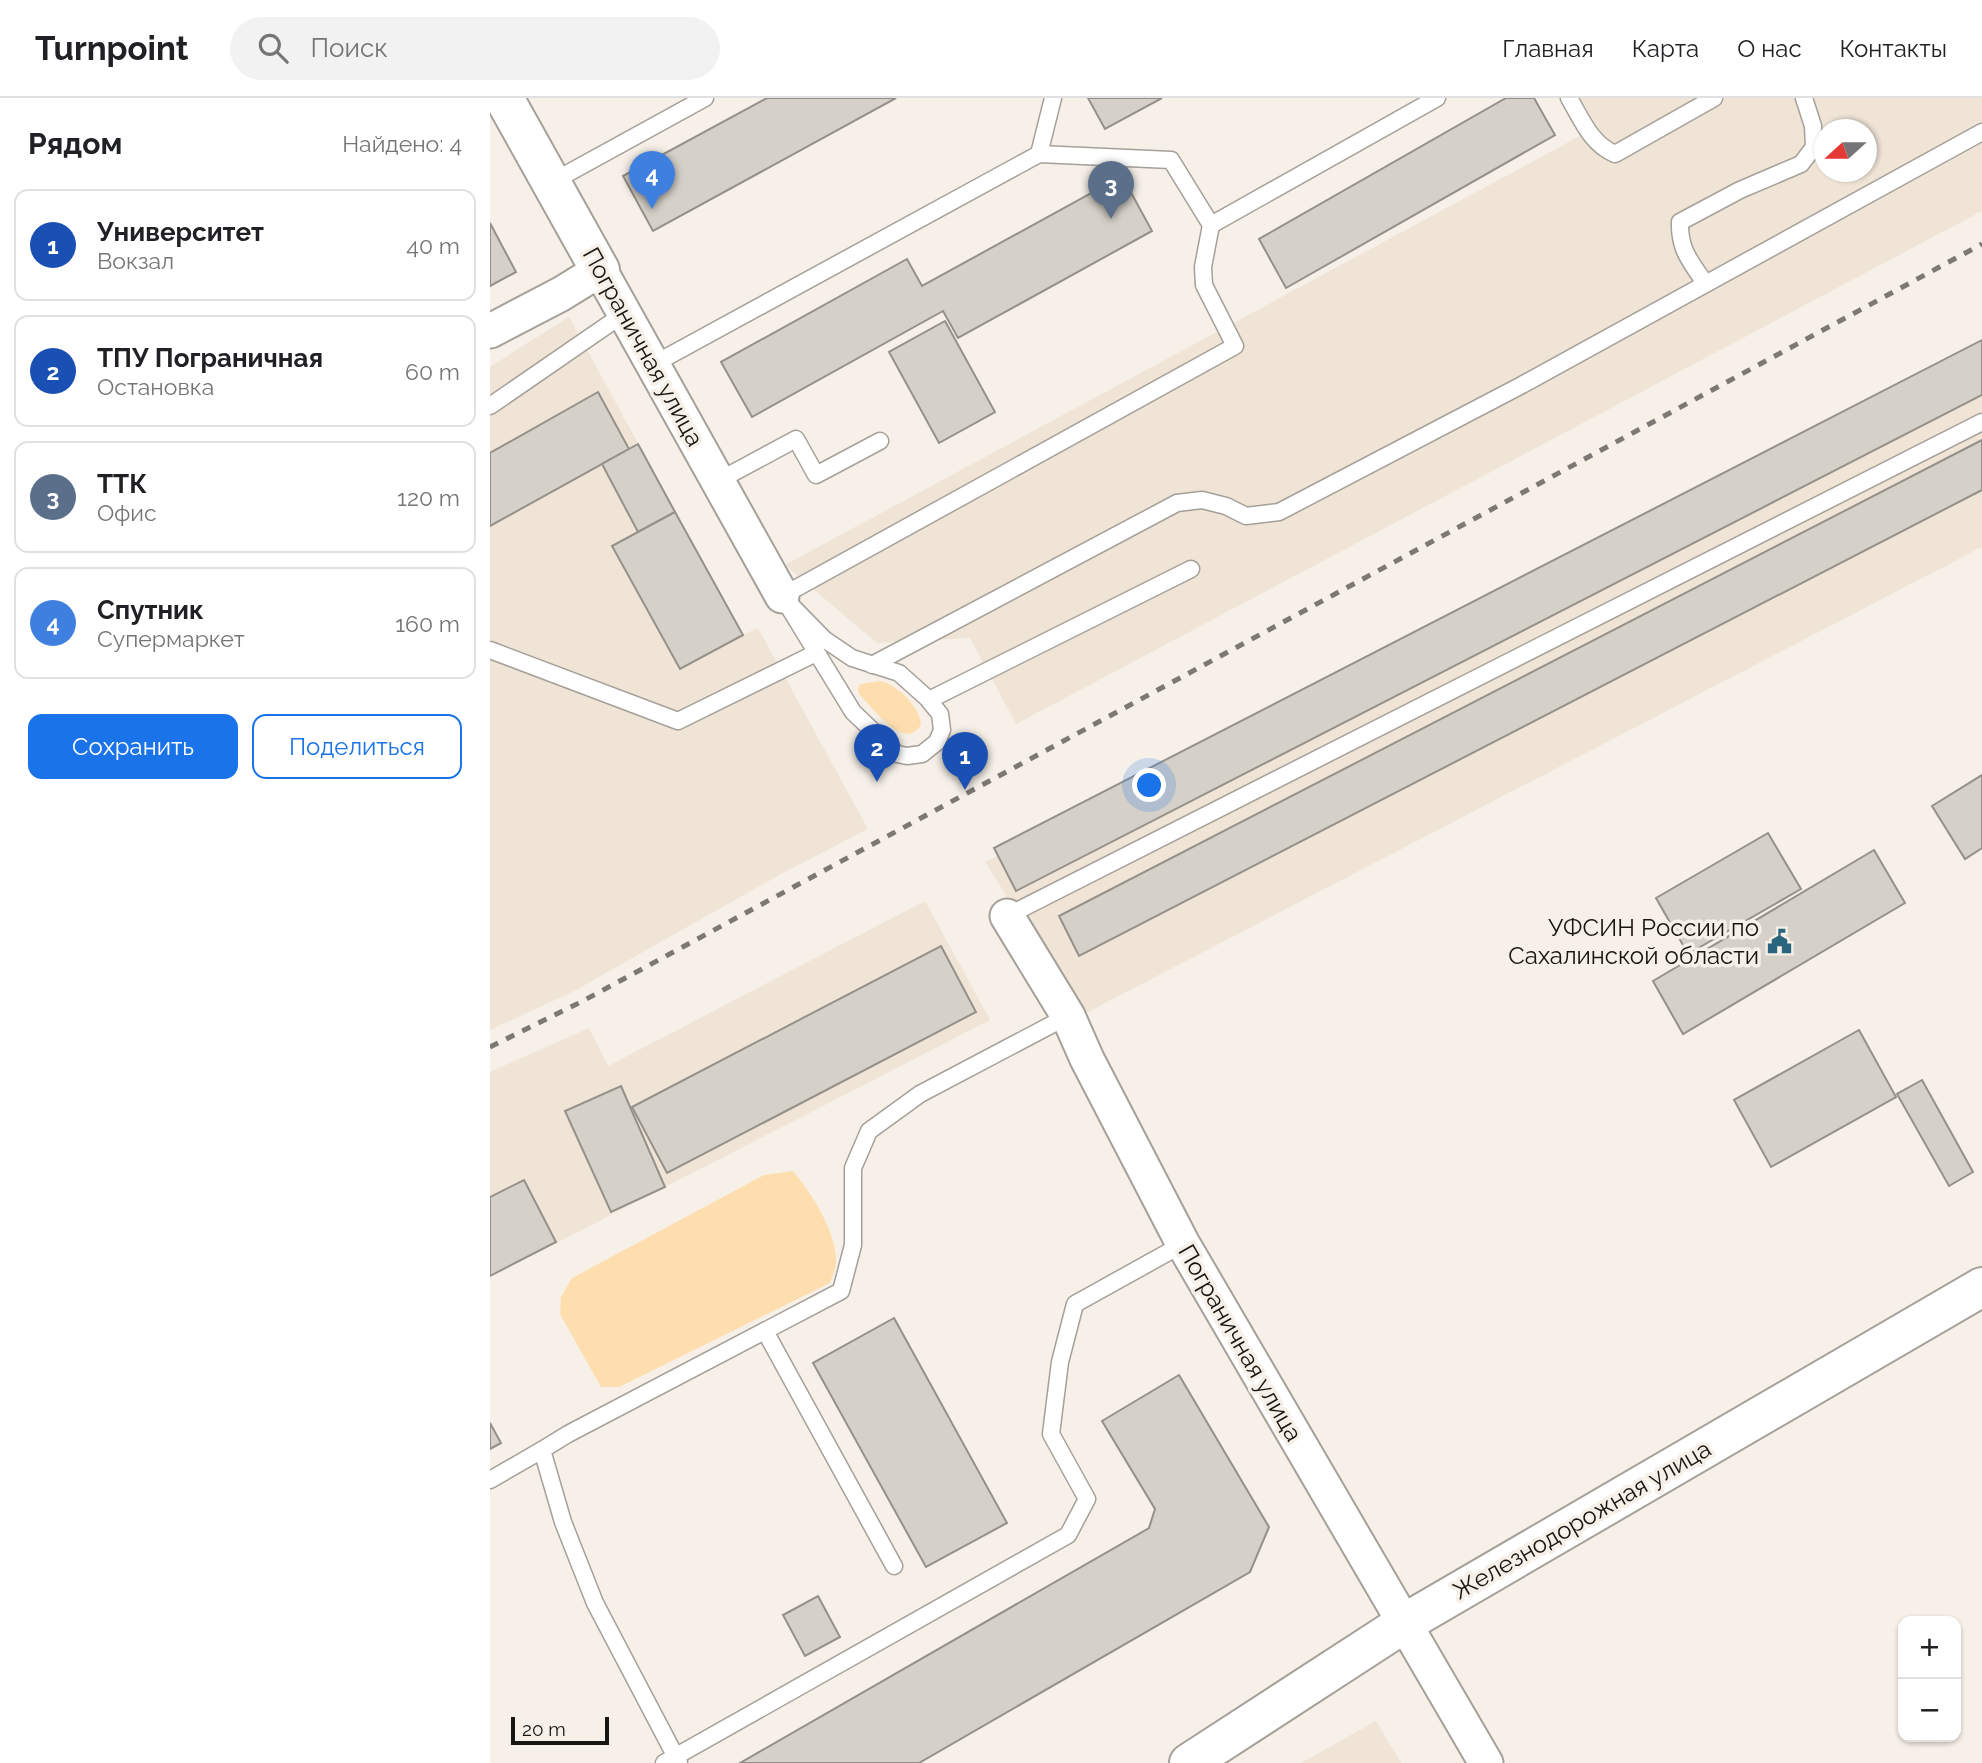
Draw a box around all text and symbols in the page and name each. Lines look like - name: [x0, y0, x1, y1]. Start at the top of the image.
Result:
- search box: [230, 17, 720, 80]
- text: Turnpoint: [35, 29, 188, 68]
- icon: search: [254, 29, 292, 67]
- text: Поиск: [310, 33, 388, 63]
- text: Главная: [1502, 34, 1594, 63]
- text: Карта: [1632, 34, 1699, 63]
- text: О нас: [1737, 34, 1802, 63]
- text: Контакты: [1840, 34, 1947, 63]
- north arrow: [1814, 119, 1877, 182]
- text: Рядом: [28, 126, 122, 161]
- text: Найдено: 4: [342, 130, 462, 157]
- pin: 4: [629, 151, 675, 209]
- pin: 3: [1088, 161, 1134, 219]
- text: Университет: [97, 217, 264, 247]
- text: 1: [47, 232, 59, 259]
- text: 40 m: [406, 232, 460, 259]
- street label: Пограничная улица: [577, 242, 710, 451]
- text: Вокзал: [97, 247, 174, 274]
- text: ТПУ Пограничная: [97, 343, 323, 373]
- text: 2: [47, 358, 59, 385]
- text: 60 m: [405, 358, 460, 385]
- text: Остановка: [97, 373, 214, 400]
- text: ТТК: [97, 469, 147, 499]
- text: 3: [47, 484, 59, 511]
- text: 120 m: [397, 484, 460, 511]
- text: Офис: [97, 499, 157, 526]
- text: Спутник: [97, 595, 204, 625]
- text: 4: [46, 610, 60, 637]
- text: 160 m: [395, 610, 460, 637]
- text: Супермаркет: [97, 625, 245, 652]
- button: Сохранить: [28, 714, 238, 779]
- button: Поделиться: [252, 714, 462, 779]
- pin: 2: [854, 724, 900, 782]
- pin: 1: [942, 732, 988, 790]
- your location: [1132, 768, 1166, 802]
- place label: УФСИН России по Сахалинской области: [1508, 913, 1759, 970]
- public building icon: УФСИН России по Сахалинской области: [1765, 928, 1793, 956]
- street label: Пограничная улица: [1172, 1239, 1309, 1446]
- street label: Железнодорожная улица: [1448, 1434, 1716, 1605]
- map controls: [1898, 1616, 1961, 1742]
- button: +: [1898, 1616, 1961, 1679]
- button: −: [1898, 1679, 1961, 1742]
- scale bar: [511, 1714, 609, 1746]
- text: 20 m: [522, 1718, 566, 1740]

